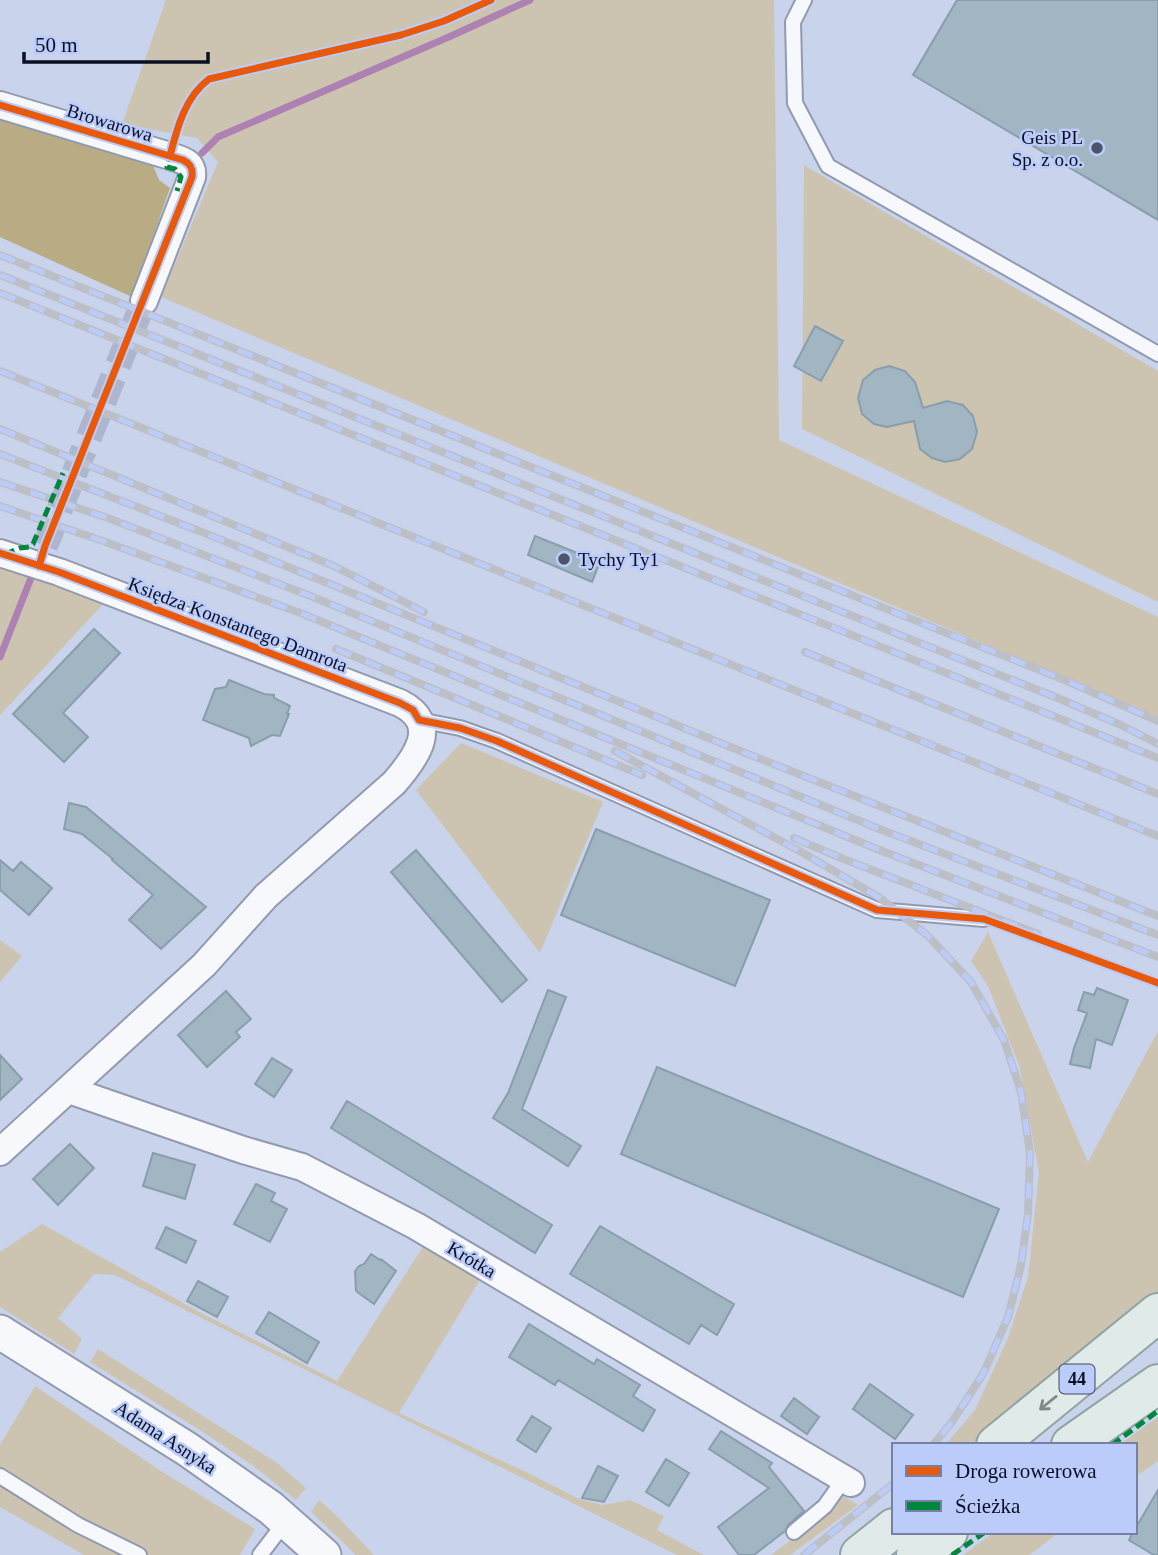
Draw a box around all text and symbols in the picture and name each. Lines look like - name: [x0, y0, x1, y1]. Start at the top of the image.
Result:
- scale bar: [24, 21, 208, 65]
- text: 50 m: [35, 33, 78, 57]
- street label: Browarowa: [64, 99, 156, 146]
- place label: Geis PL Sp. z o.o.: [1012, 127, 1083, 170]
- marker: Geis PL Sp. z o.o.: [1089, 140, 1105, 156]
- place label: Tychy Ty1: [578, 549, 659, 570]
- marker: Tychy Ty1: [556, 551, 572, 567]
- street label: Księdza Konstantego Damrota: [125, 573, 351, 676]
- street label: Krótka: [444, 1237, 500, 1282]
- road number: 44: [1060, 1364, 1094, 1394]
- one-way arrow: [1040, 1395, 1058, 1410]
- street label: Adama Asnyka: [111, 1397, 221, 1478]
- legend: [892, 1443, 1137, 1534]
- text: Droga rowerowa: [955, 1459, 1097, 1483]
- text: Ścieżka: [955, 1494, 1021, 1518]

